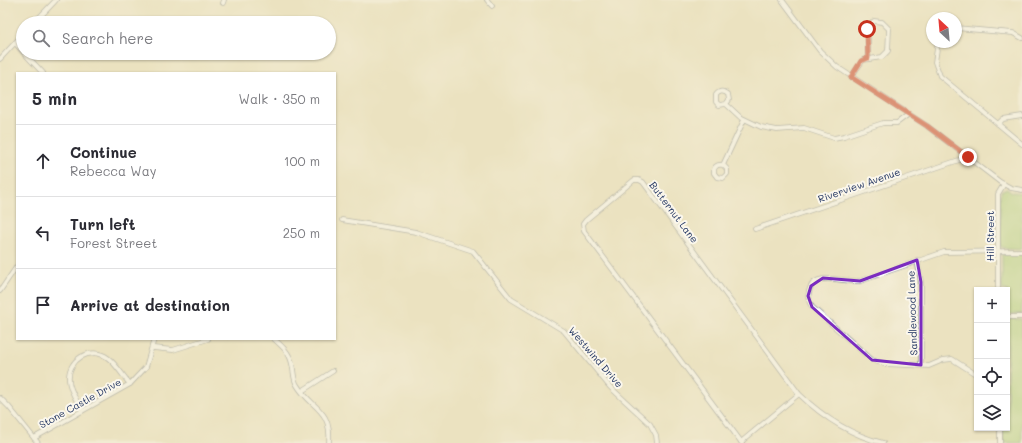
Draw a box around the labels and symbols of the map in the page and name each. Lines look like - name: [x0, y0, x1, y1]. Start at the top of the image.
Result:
- north arrow: [926, 12, 962, 48]
- route start: [858, 20, 876, 38]
- route end: [959, 148, 977, 166]
- street label: Riverview Avenue: [816, 164, 902, 206]
- street label: Butternut Lane: [646, 178, 702, 246]
- street label: Hill Street: [983, 211, 997, 261]
- street label: Sandlewood Lane: [904, 270, 920, 356]
- street label: Westwind Drive: [566, 324, 626, 390]
- street label: Stone Castle Drive: [36, 375, 124, 431]

